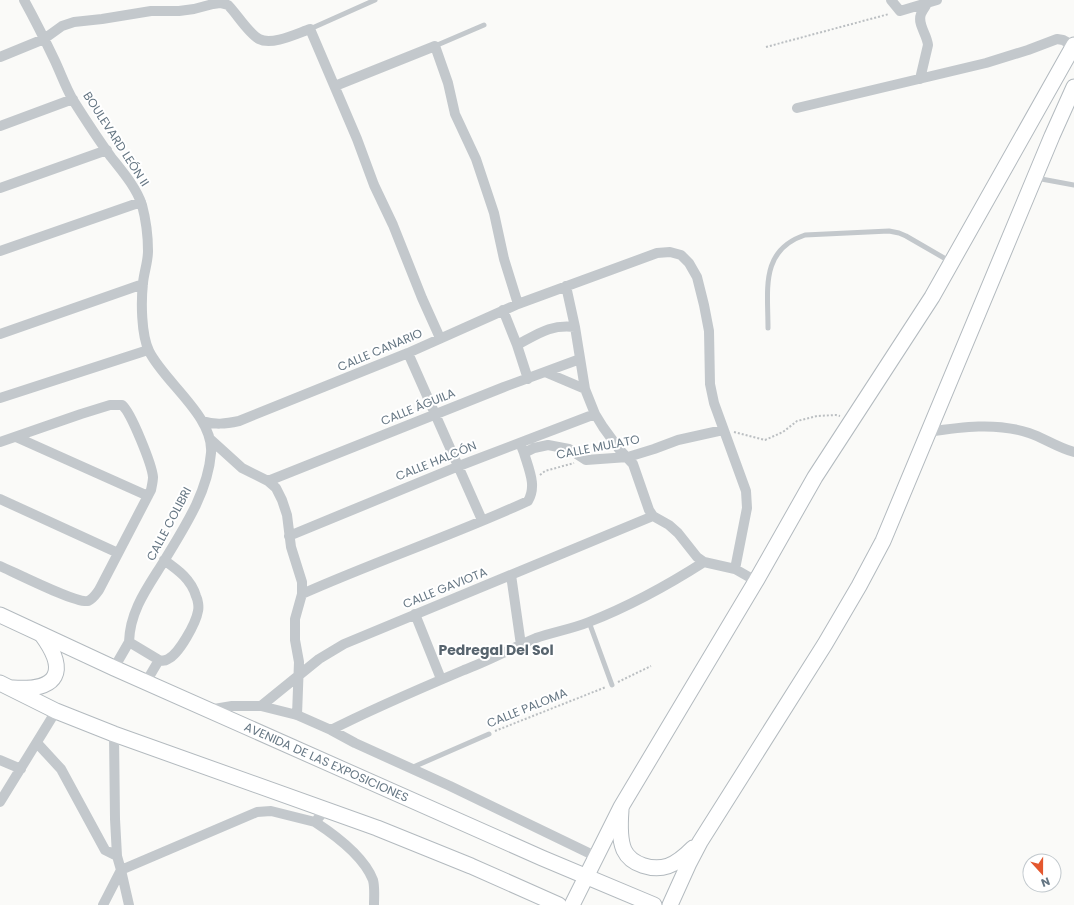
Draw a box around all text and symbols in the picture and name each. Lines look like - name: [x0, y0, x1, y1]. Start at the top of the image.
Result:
- street label: BOULEVARD LEÓN II: [79, 88, 153, 189]
- street label: CALLE CANARIO: [335, 324, 425, 375]
- street label: CALLE ÁGUILA: [378, 384, 458, 429]
- street label: CALLE MULATO: [555, 430, 641, 463]
- street label: CALLE HALCÓN: [393, 437, 479, 484]
- street label: CALLE COLIBRI: [142, 484, 195, 564]
- street label: CALLE GAVIOTA: [400, 563, 490, 612]
- district label: Pedregal Del Sol: [438, 640, 554, 660]
- street label: CALLE PALOMA: [484, 684, 569, 731]
- street label: AVENIDA DE LAS EXPOSICIONES: [242, 718, 411, 806]
- north arrow: [1022, 853, 1062, 893]
- text: N: [1039, 873, 1052, 891]

